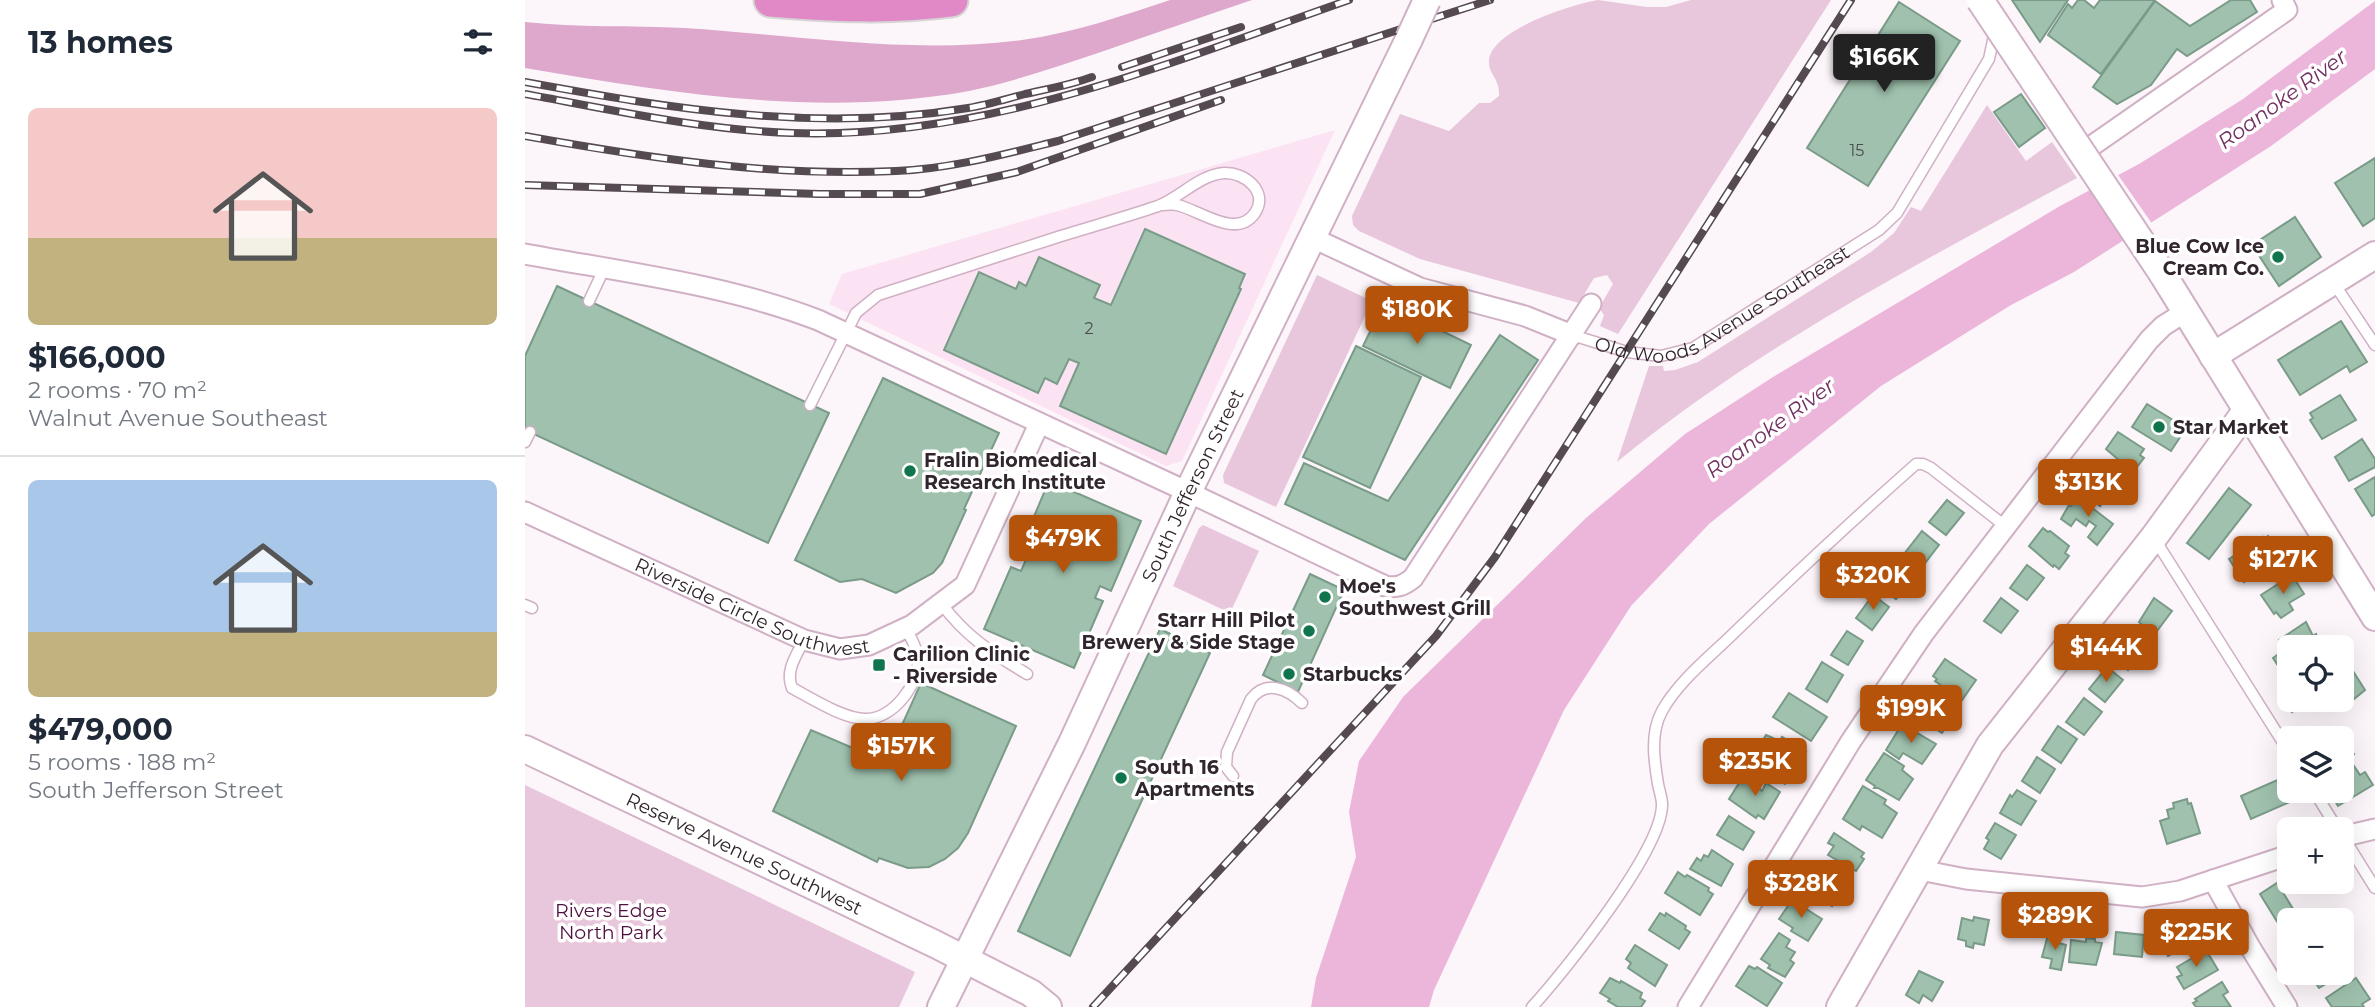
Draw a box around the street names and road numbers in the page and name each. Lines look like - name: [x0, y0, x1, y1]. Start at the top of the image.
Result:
- street label: Old Woods Avenue Southeast: [1592, 240, 1854, 368]
- street label: South Jefferson Street: [1136, 385, 1248, 586]
- street label: Riverside Circle Southwest: [631, 553, 871, 661]
- street label: Reserve Avenue Southwest: [623, 787, 866, 919]

